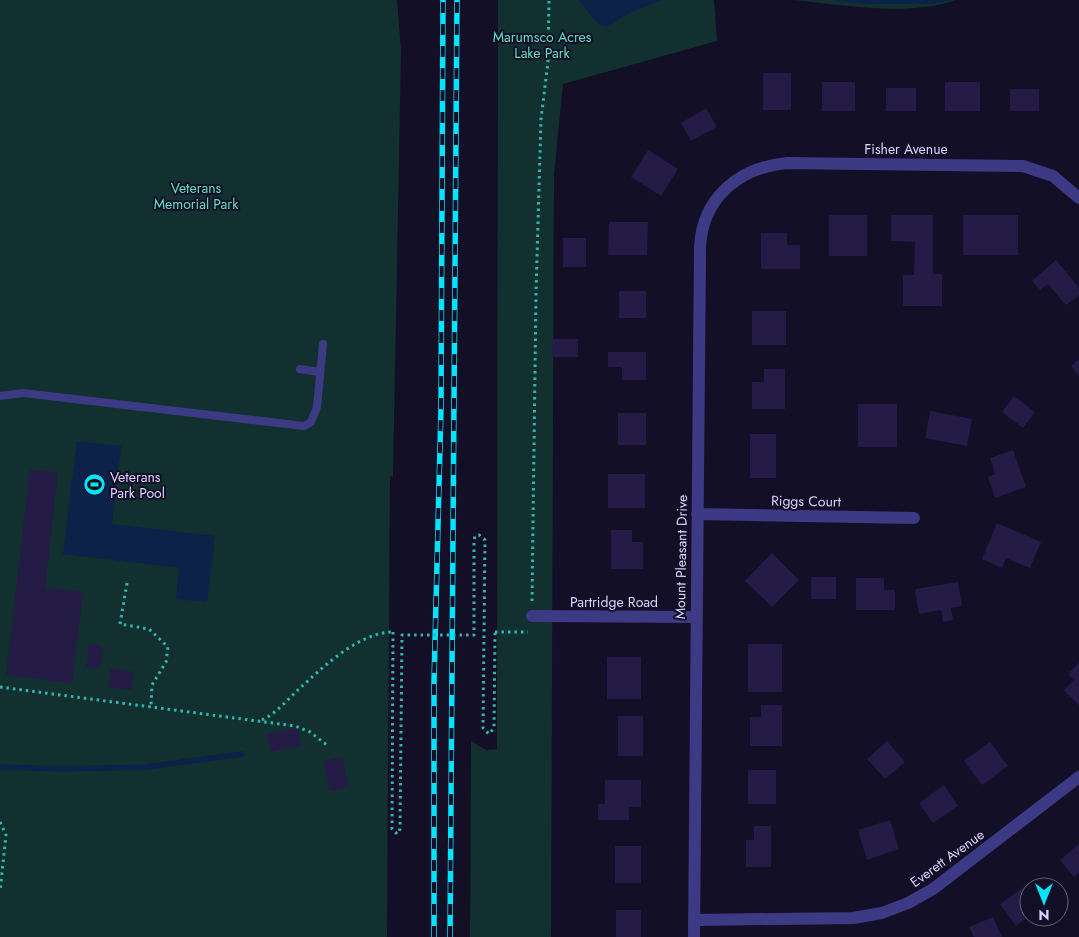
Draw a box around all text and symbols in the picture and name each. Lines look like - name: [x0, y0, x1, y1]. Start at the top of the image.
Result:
- park label: Marumsco Acres Lake Park: [493, 27, 592, 63]
- street label: Fisher Avenue: [864, 139, 948, 159]
- park label: Veterans Memorial Park: [154, 178, 239, 214]
- place label: Veterans Park Pool: [110, 467, 165, 503]
- sports icon: Veterans Park Pool: [82, 473, 106, 497]
- street label: Riggs Court: [771, 490, 842, 512]
- street label: Mount Pleasant Drive: [670, 495, 692, 619]
- street label: Partridge Road: [570, 592, 658, 612]
- street label: Everett Avenue: [906, 824, 988, 892]
- north arrow: [1019, 877, 1069, 927]
- text: N: [1038, 905, 1050, 925]

